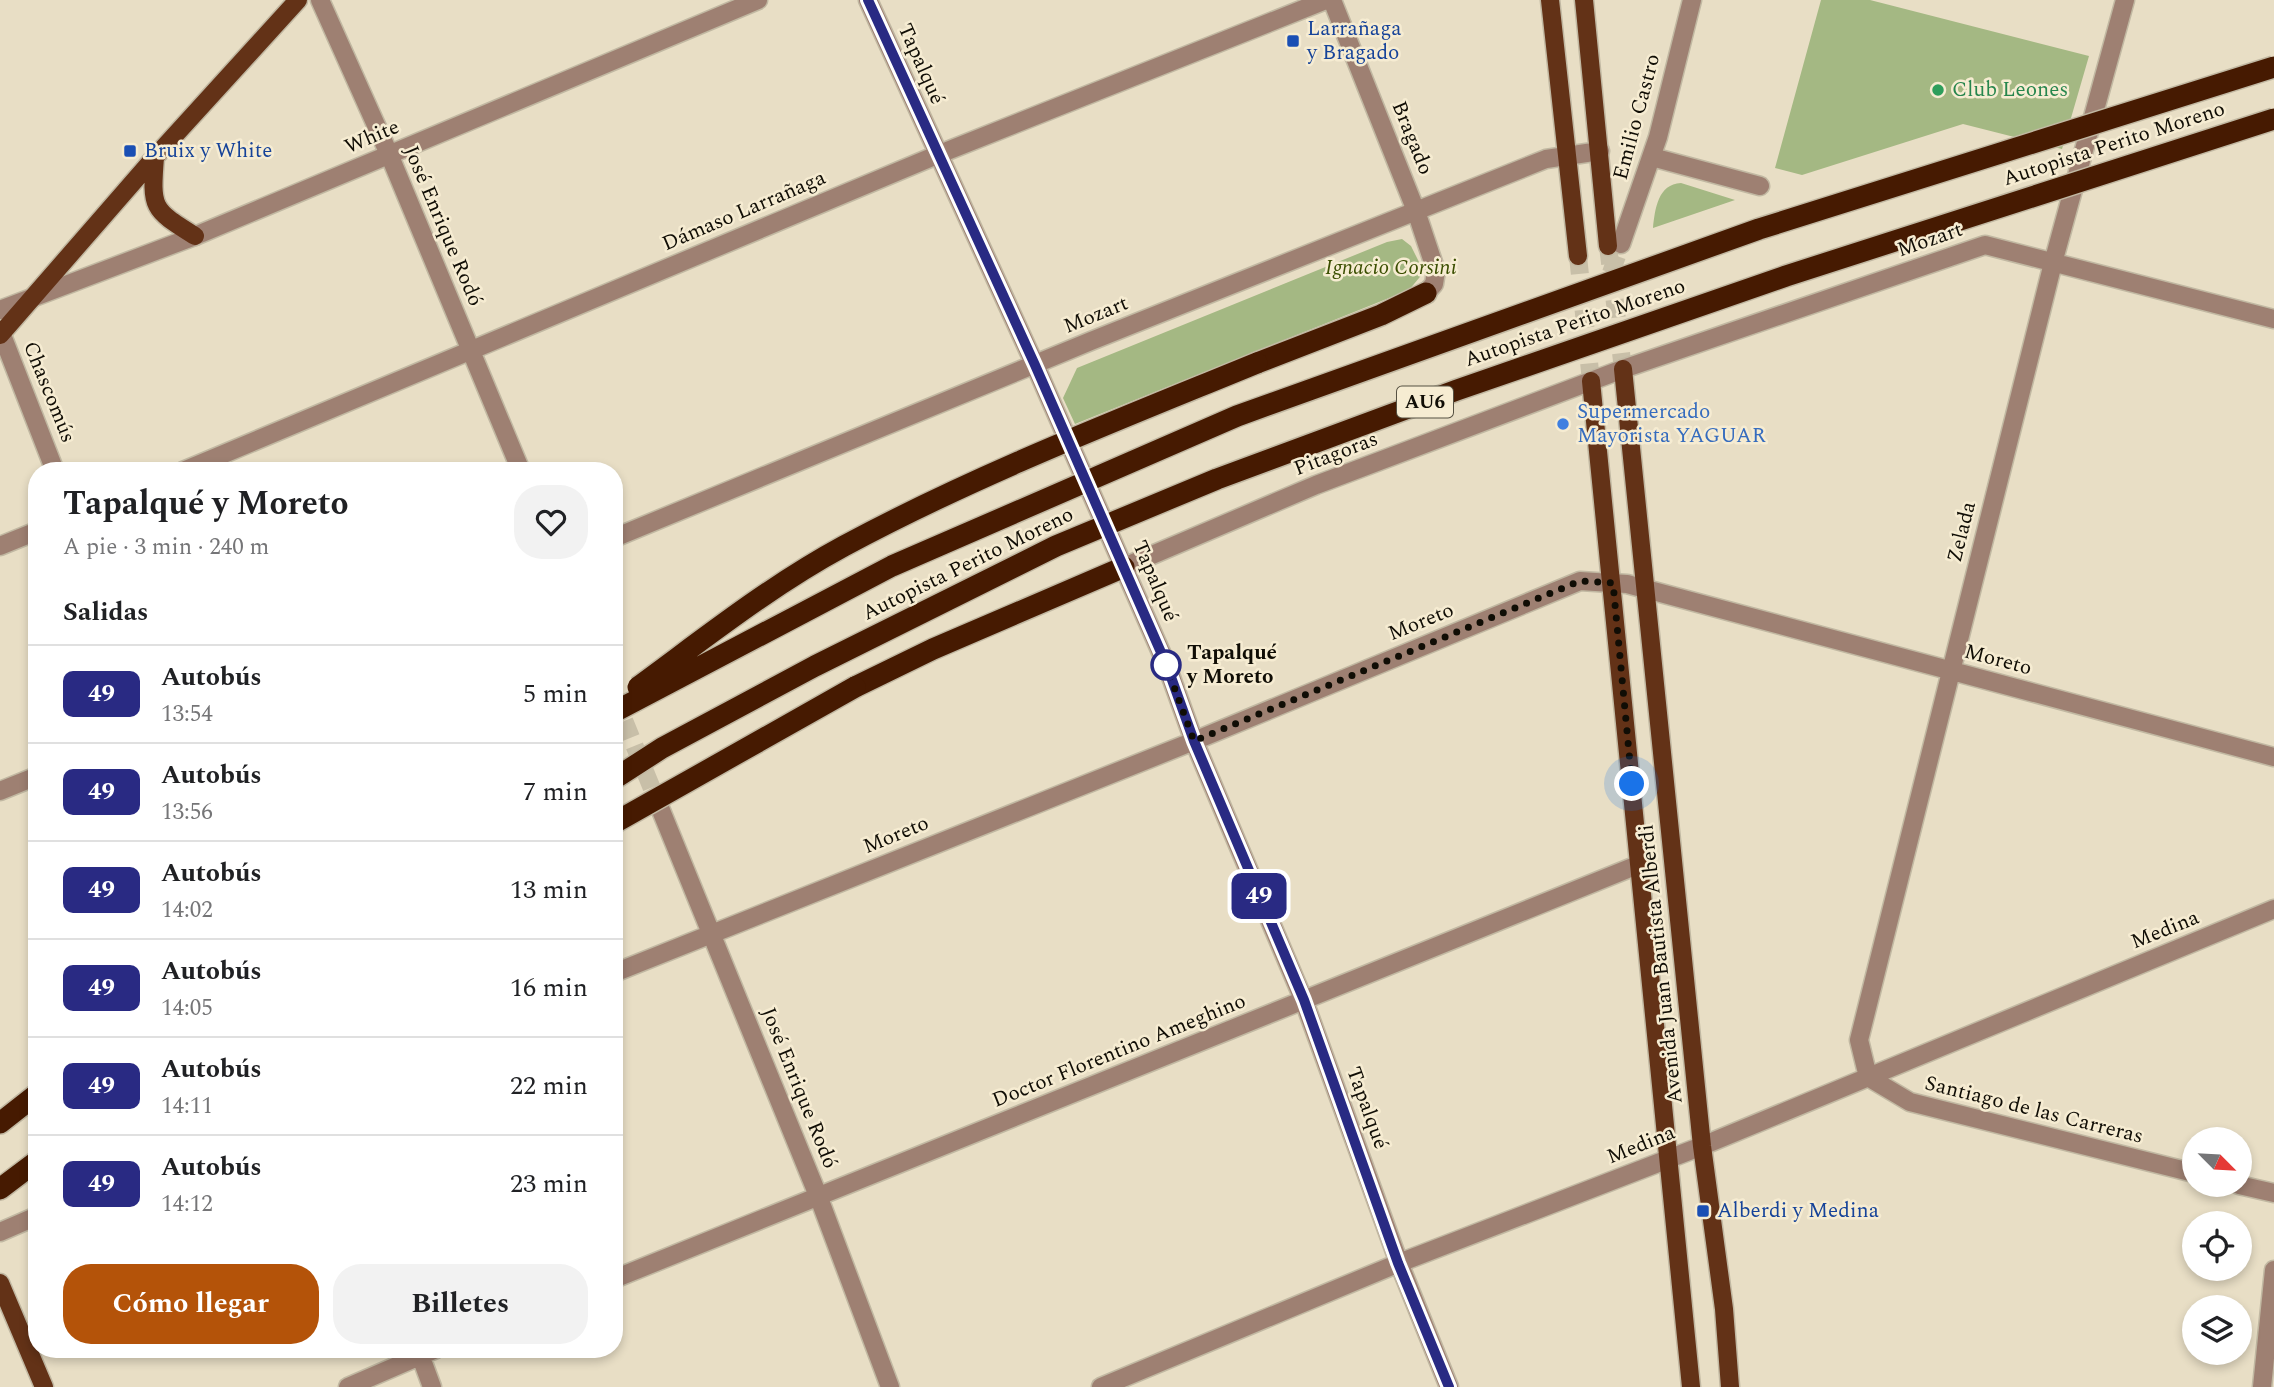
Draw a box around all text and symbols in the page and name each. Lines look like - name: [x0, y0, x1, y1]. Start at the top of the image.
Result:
- place label: Larrañaga y Bragado: [1306, 13, 1402, 69]
- street label: Tapalqué: [889, 18, 953, 110]
- marker: Larrañaga y Bragado: [1285, 33, 1301, 49]
- street label: Emilio Castro: [1605, 50, 1669, 184]
- place label: Club Leones: [1952, 74, 2068, 106]
- marker: Club Leones: [1930, 82, 1946, 98]
- street label: Autopista Perito Moreno: [1999, 93, 2229, 195]
- street label: Bragado: [1383, 96, 1441, 180]
- street label: White: [340, 111, 404, 163]
- place label: Bruix y White: [144, 135, 272, 167]
- street label: José Enrique Rodó: [395, 141, 491, 311]
- marker: Bruix y White: [122, 143, 138, 159]
- street label: Dámaso Larrañaga: [657, 162, 831, 260]
- street label: Mozart: [1893, 214, 1967, 266]
- park label: Ignacio Corsini: [1325, 252, 1457, 284]
- street label: Autopista Perito Moreno: [1460, 270, 1690, 376]
- street label: Mozart: [1059, 288, 1133, 342]
- street label: Chascomús: [14, 336, 84, 448]
- road number: AU6: [1397, 386, 1453, 418]
- place label: Supermercado Mayorista YAGUAR: [1577, 396, 1766, 452]
- marker: Supermercado Mayorista YAGUAR: [1555, 416, 1571, 432]
- street label: Pitagoras: [1289, 423, 1383, 485]
- text: Tapalqué y Moreto: [63, 479, 348, 529]
- button: heart: [514, 485, 588, 559]
- street label: Zelada: [1939, 497, 1985, 566]
- street label: Autopista Perito Moreno: [857, 499, 1079, 629]
- text: A pie · 3 min · 240 m: [63, 530, 269, 565]
- street label: Tapalqué: [1124, 535, 1186, 627]
- text: Salidas: [63, 592, 148, 632]
- street label: Moreto: [1383, 594, 1459, 650]
- street label: Moreto: [1961, 636, 2035, 684]
- place label: Tapalqué y Moreto: [1186, 637, 1277, 693]
- marker: Tapalqué y Moreto: [1151, 650, 1181, 680]
- text: Autobús: [161, 657, 262, 697]
- text: 5 min: [523, 674, 588, 714]
- text: 49: [88, 676, 115, 712]
- text: 13:54: [161, 697, 213, 732]
- text: Autobús: [161, 755, 262, 795]
- your location: [1614, 766, 1649, 801]
- text: 7 min: [523, 772, 588, 812]
- text: 49: [88, 774, 115, 810]
- text: 13:56: [161, 795, 213, 830]
- street label: Moreto: [858, 807, 934, 863]
- street label: Avenida Juan Bautista Alberdi: [1630, 823, 1692, 1105]
- text: Autobús: [161, 853, 262, 893]
- text: 13 min: [510, 870, 588, 910]
- text: 49: [88, 872, 115, 908]
- line badge: 49: [1228, 873, 1290, 919]
- text: 49: [1246, 878, 1272, 914]
- text: 14:02: [161, 893, 213, 928]
- street label: Medina: [2126, 902, 2205, 958]
- text: Autobús: [161, 951, 262, 991]
- text: 16 min: [510, 968, 588, 1008]
- text: 49: [88, 970, 115, 1006]
- street label: Doctor Florentino Ameghino: [987, 985, 1251, 1117]
- text: 14:05: [161, 991, 213, 1026]
- street label: José Enrique Rodó: [752, 1002, 846, 1174]
- text: Autobús: [161, 1049, 262, 1089]
- street label: Tapalqué: [1337, 1062, 1397, 1154]
- text: 22 min: [510, 1066, 588, 1106]
- street label: Santiago de las Carreras: [1921, 1067, 2147, 1153]
- text: 49: [88, 1068, 115, 1104]
- text: 14:11: [161, 1089, 213, 1124]
- street label: Medina: [1602, 1117, 1681, 1173]
- north arrow: [2182, 1127, 2252, 1197]
- map controls: [2182, 1127, 2252, 1365]
- text: Autobús: [161, 1147, 262, 1187]
- text: 23 min: [510, 1164, 588, 1204]
- text: 49: [88, 1166, 115, 1202]
- text: 14:12: [161, 1187, 213, 1222]
- place label: Alberdi y Medina: [1717, 1195, 1880, 1227]
- marker: Alberdi y Medina: [1695, 1203, 1711, 1219]
- button: locate: [2182, 1211, 2252, 1281]
- button: Cómo llegar: [63, 1264, 319, 1344]
- button: Billetes: [333, 1264, 588, 1344]
- button: layers: [2182, 1295, 2252, 1365]

